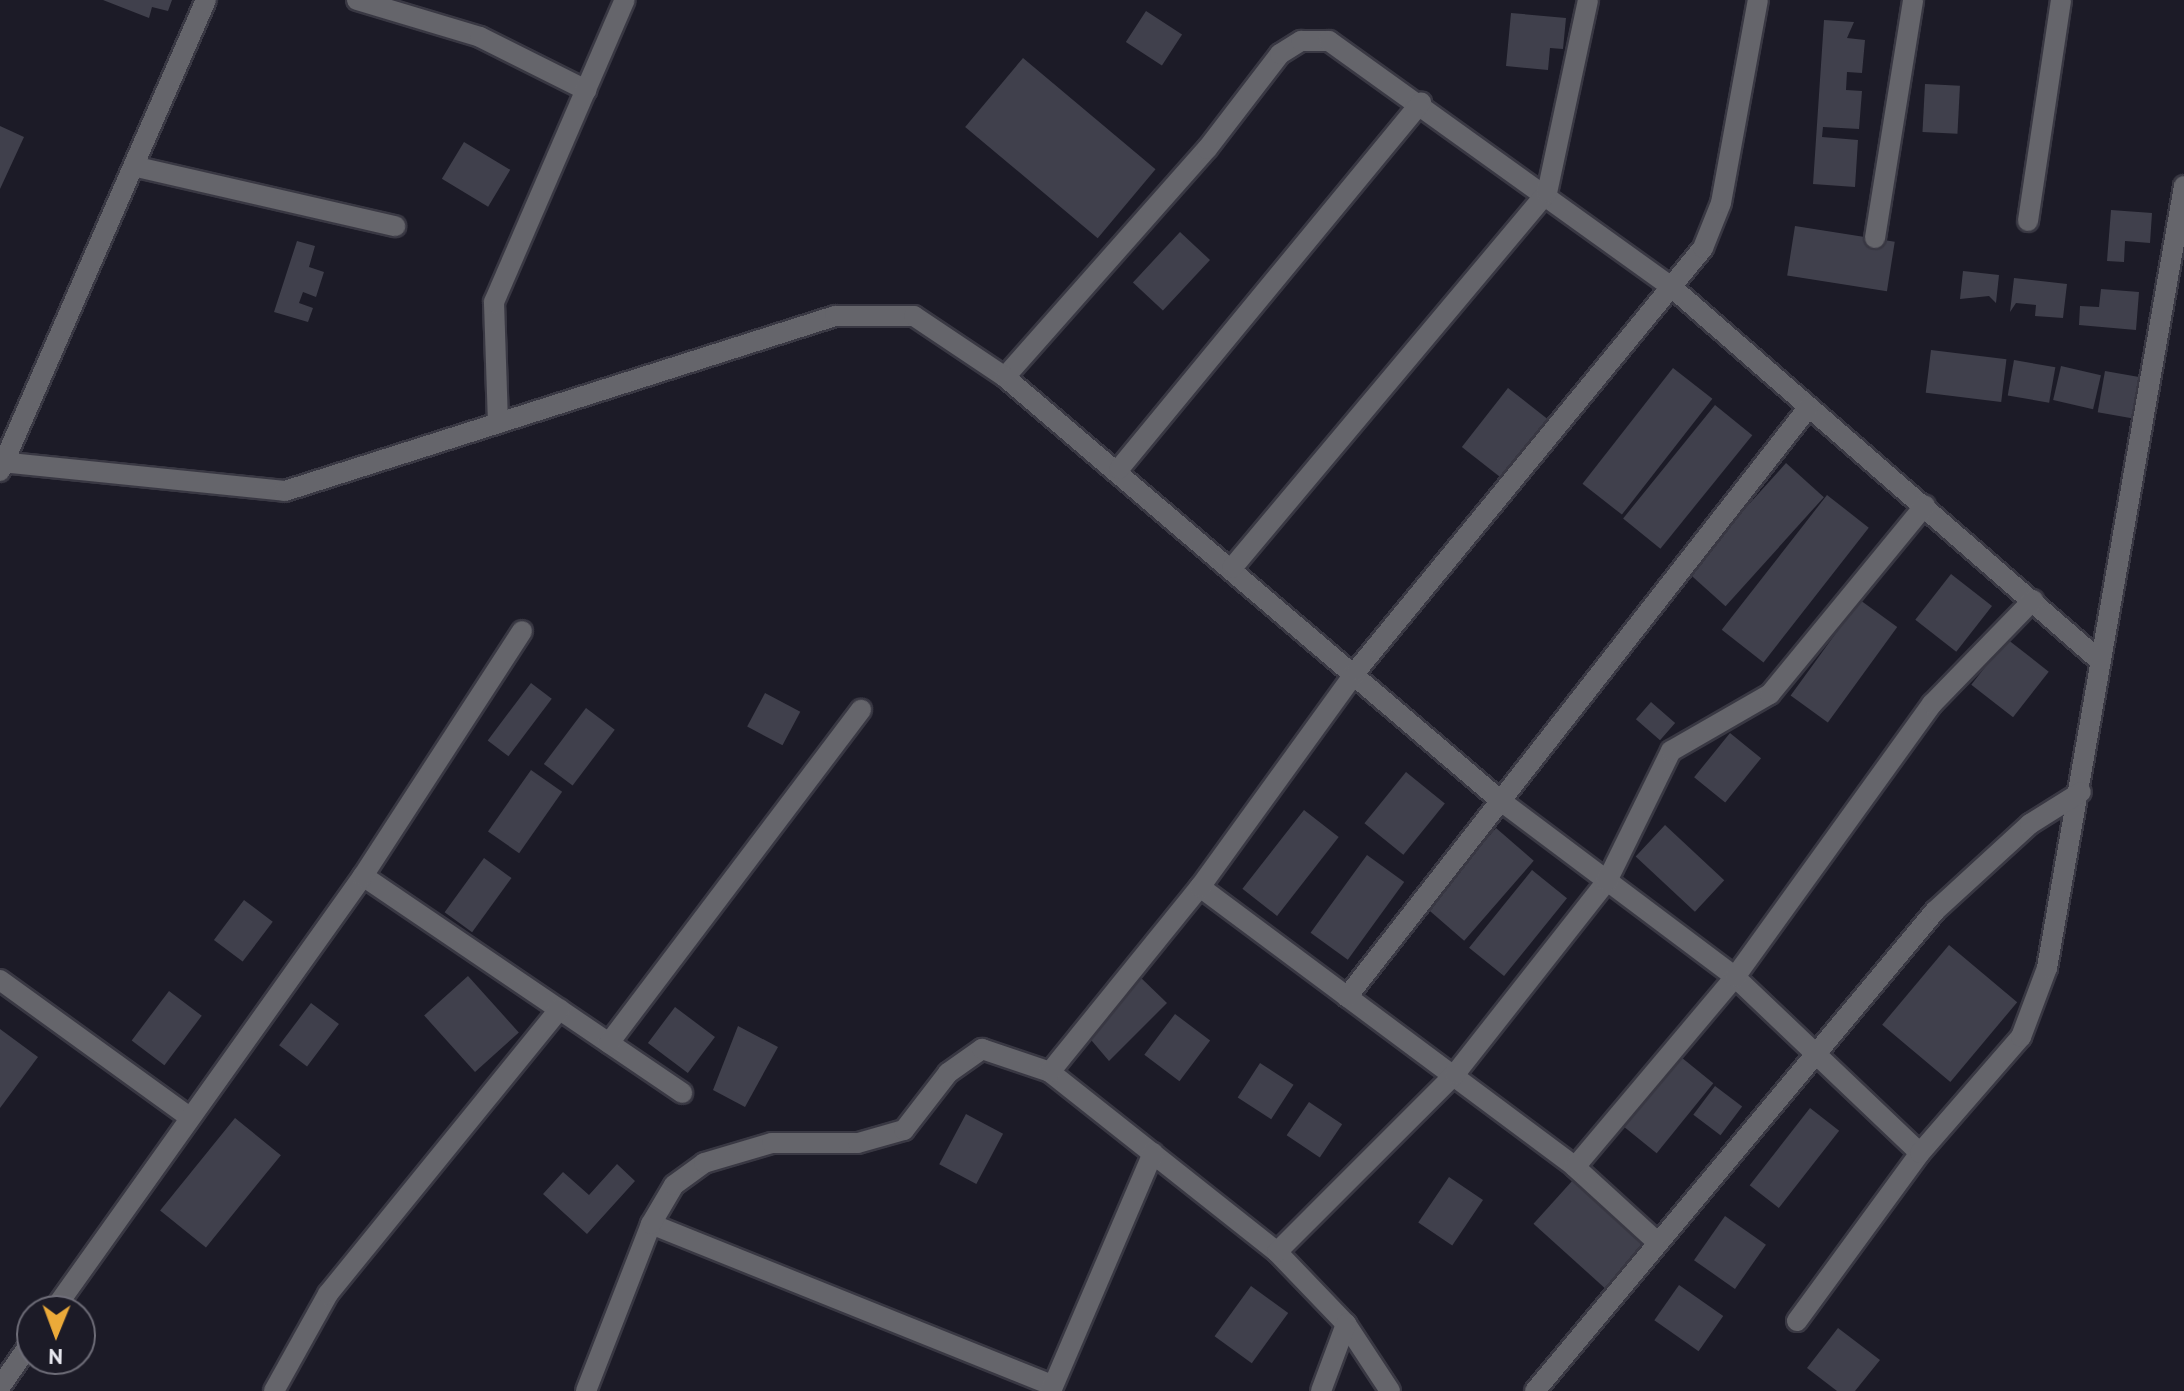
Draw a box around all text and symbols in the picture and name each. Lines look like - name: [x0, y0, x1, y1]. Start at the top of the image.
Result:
- north arrow: [16, 1295, 96, 1375]
- text: N: [48, 1343, 63, 1371]

